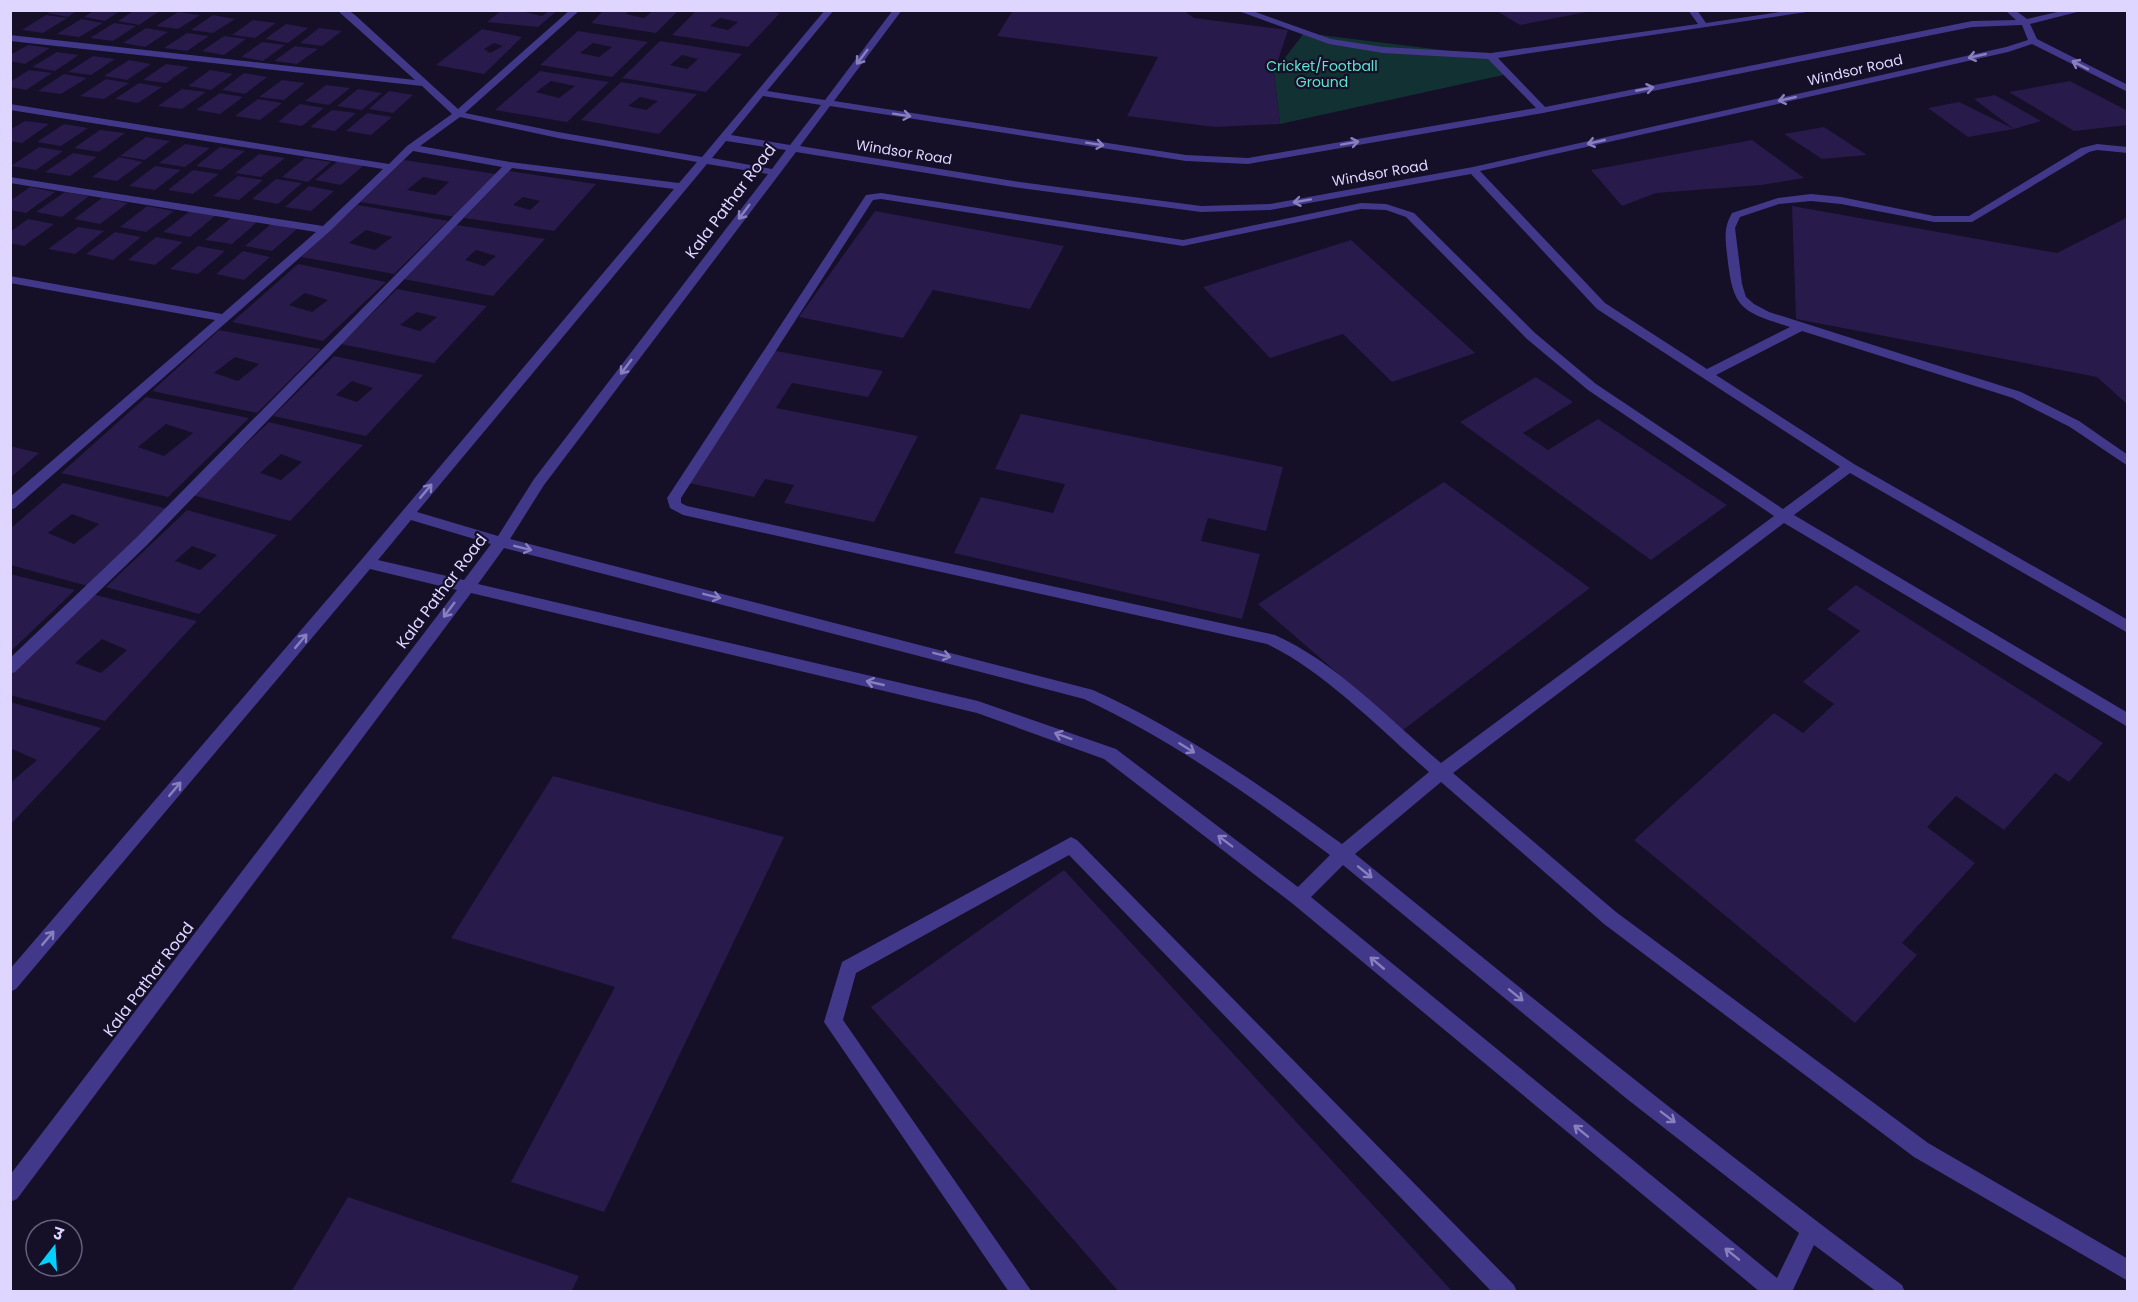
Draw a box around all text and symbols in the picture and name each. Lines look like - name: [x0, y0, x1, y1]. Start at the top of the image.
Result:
- one-way arrow: [856, 49, 869, 65]
- street label: Windsor Road: [1805, 49, 1905, 91]
- one-way arrow: [1968, 51, 1987, 62]
- park label: Cricket/Football Ground: [1266, 56, 1378, 92]
- one-way arrow: [2072, 58, 2090, 70]
- one-way arrow: [1635, 83, 1654, 94]
- one-way arrow: [1777, 94, 1797, 105]
- one-way arrow: [892, 109, 911, 120]
- street label: Windsor Road: [854, 135, 954, 169]
- one-way arrow: [1340, 137, 1359, 148]
- one-way arrow: [1587, 137, 1607, 148]
- street label: Kala Pathar Road: [680, 139, 781, 263]
- one-way arrow: [1084, 139, 1104, 150]
- street label: Windsor Road: [1330, 155, 1430, 191]
- one-way arrow: [1293, 196, 1313, 207]
- one-way arrow: [737, 204, 750, 220]
- one-way arrow: [619, 359, 632, 375]
- one-way arrow: [419, 484, 433, 499]
- street label: Kala Pathar Road: [391, 529, 492, 653]
- one-way arrow: [513, 542, 532, 554]
- one-way arrow: [702, 591, 721, 602]
- one-way arrow: [443, 601, 456, 617]
- one-way arrow: [294, 634, 308, 649]
- one-way arrow: [932, 650, 951, 661]
- one-way arrow: [866, 677, 885, 689]
- one-way arrow: [1054, 729, 1072, 740]
- one-way arrow: [1179, 742, 1196, 755]
- one-way arrow: [168, 781, 181, 797]
- one-way arrow: [1217, 834, 1233, 847]
- one-way arrow: [1356, 865, 1372, 878]
- street label: Kala Pathar Road: [98, 917, 199, 1041]
- one-way arrow: [42, 930, 55, 946]
- one-way arrow: [1370, 956, 1385, 970]
- one-way arrow: [1508, 988, 1524, 1001]
- one-way arrow: [1659, 1111, 1675, 1124]
- one-way arrow: [1573, 1124, 1589, 1137]
- north arrow: [24, 1218, 84, 1278]
- text: उ: [50, 1222, 67, 1247]
- one-way arrow: [1724, 1248, 1740, 1261]

